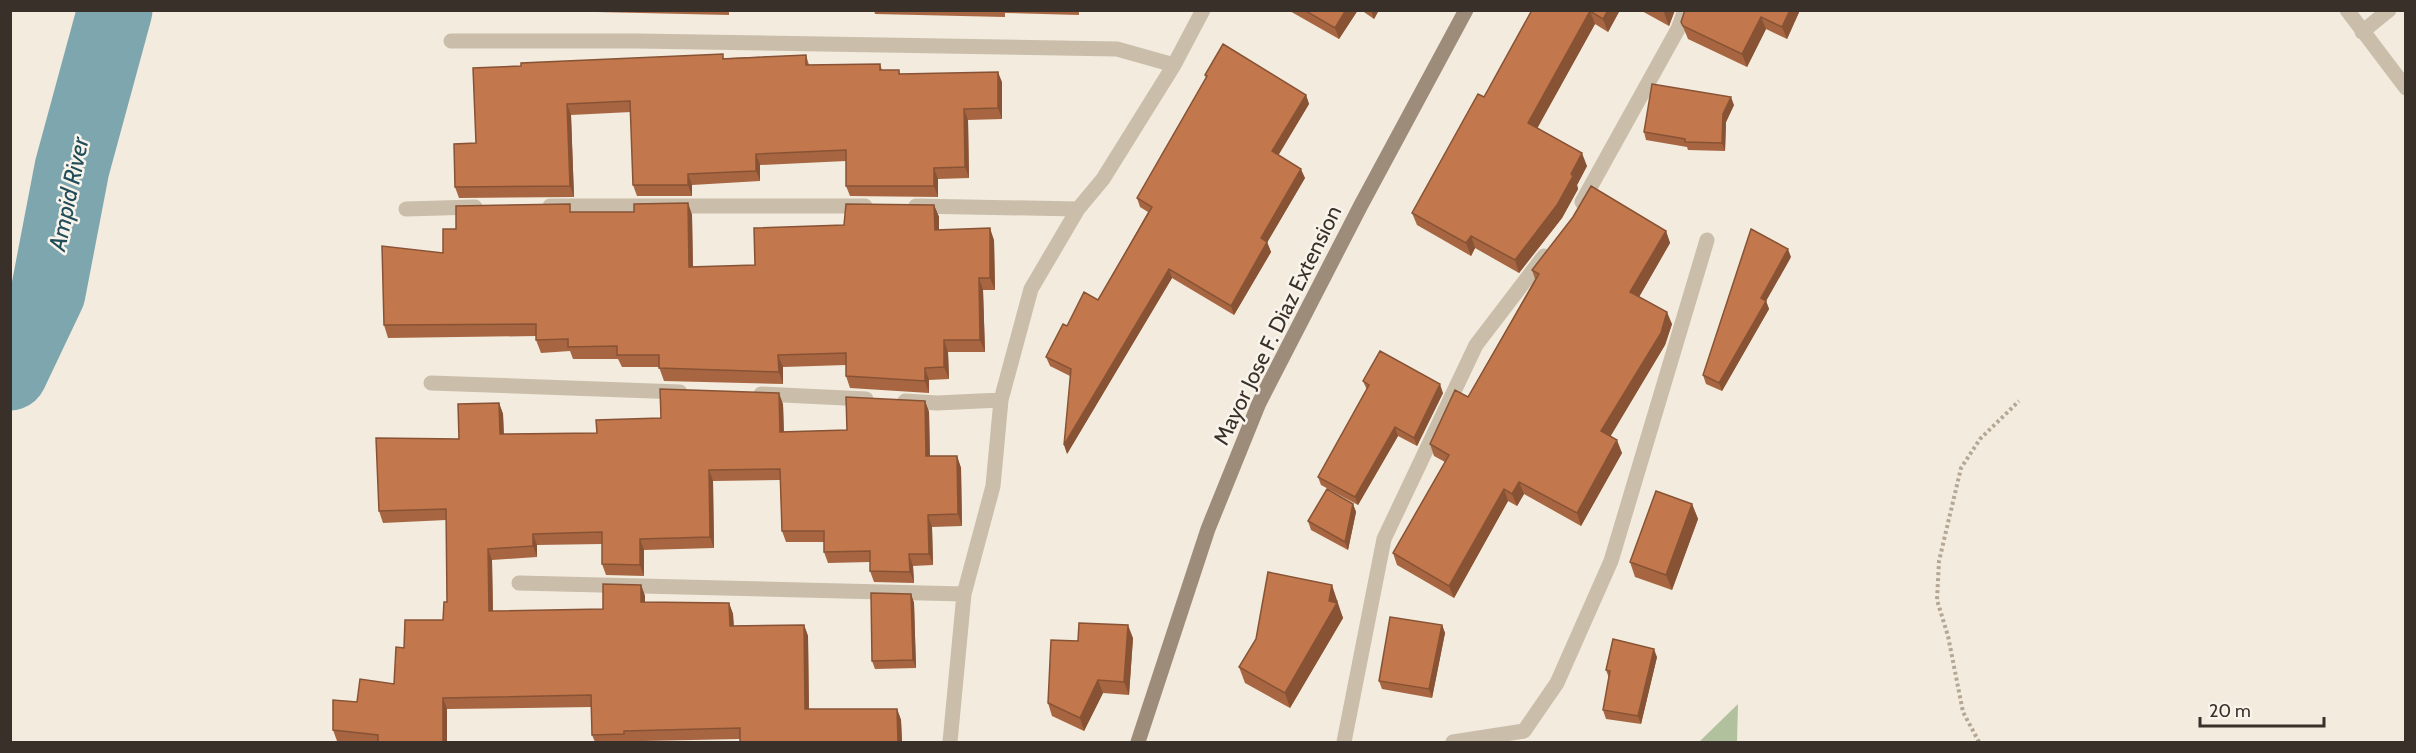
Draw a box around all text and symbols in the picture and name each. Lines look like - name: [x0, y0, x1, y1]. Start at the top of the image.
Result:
- water label: Ampid River: [42, 133, 95, 254]
- street label: Mayor Jose F. Diaz Extension: [1208, 201, 1347, 449]
- scale bar: [2200, 690, 2324, 728]
- text: 20 m: [2209, 700, 2251, 722]

